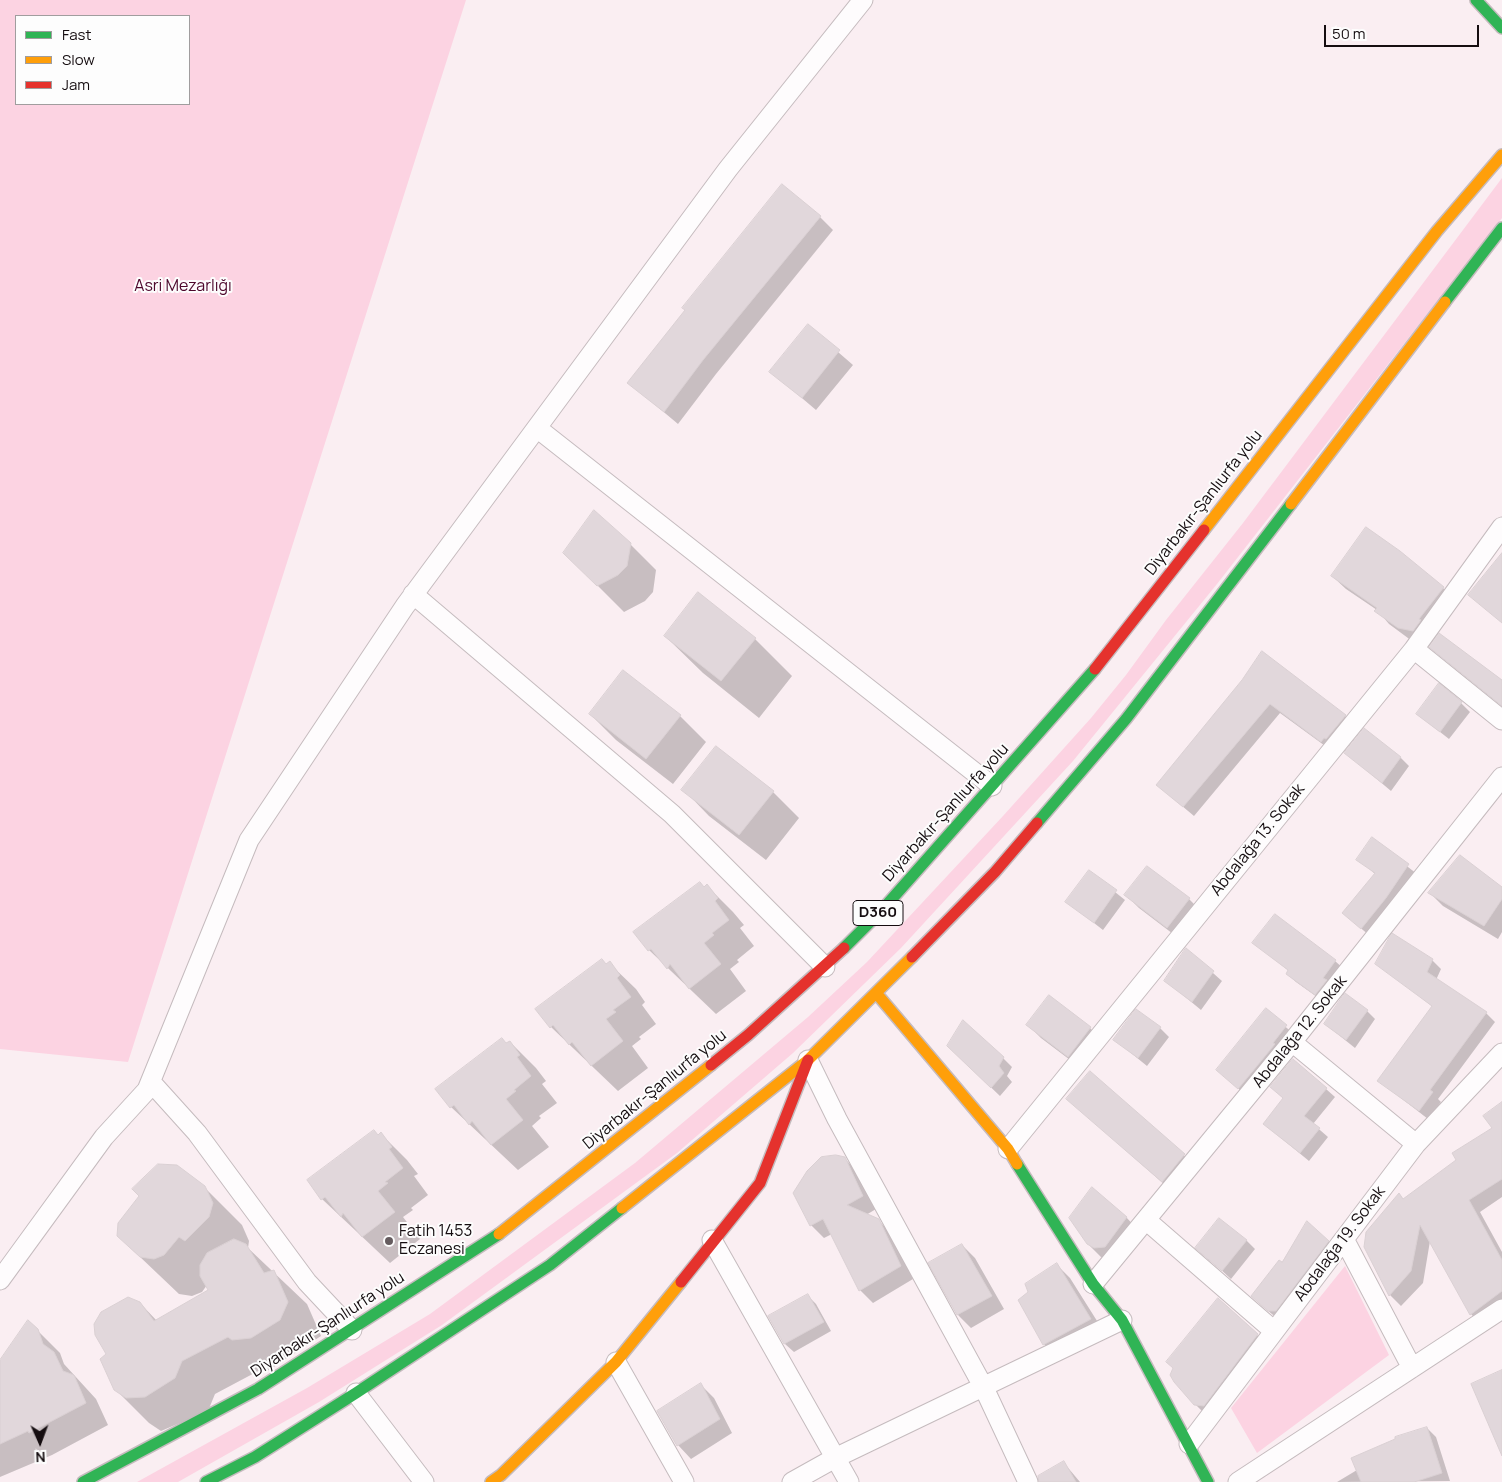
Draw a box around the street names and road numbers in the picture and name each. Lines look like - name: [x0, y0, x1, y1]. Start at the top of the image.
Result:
- street label: Diyarbakır-Şanlıurfa yolu: [1141, 427, 1267, 579]
- street label: Diyarbakır-Şanlıurfa yolu: [879, 740, 1013, 886]
- street label: Abdalağa 13. Sokak: [1207, 780, 1309, 900]
- road number: D360: [853, 900, 903, 926]
- street label: Abdalağa 12. Sokak: [1249, 972, 1351, 1092]
- street label: Diyarbakır-Şanlıurfa yolu: [579, 1026, 731, 1154]
- street label: Abdalağa 19. Sokak: [1290, 1183, 1390, 1305]
- street label: Diyarbakır-Şanlıurfa yolu: [248, 1268, 408, 1382]

